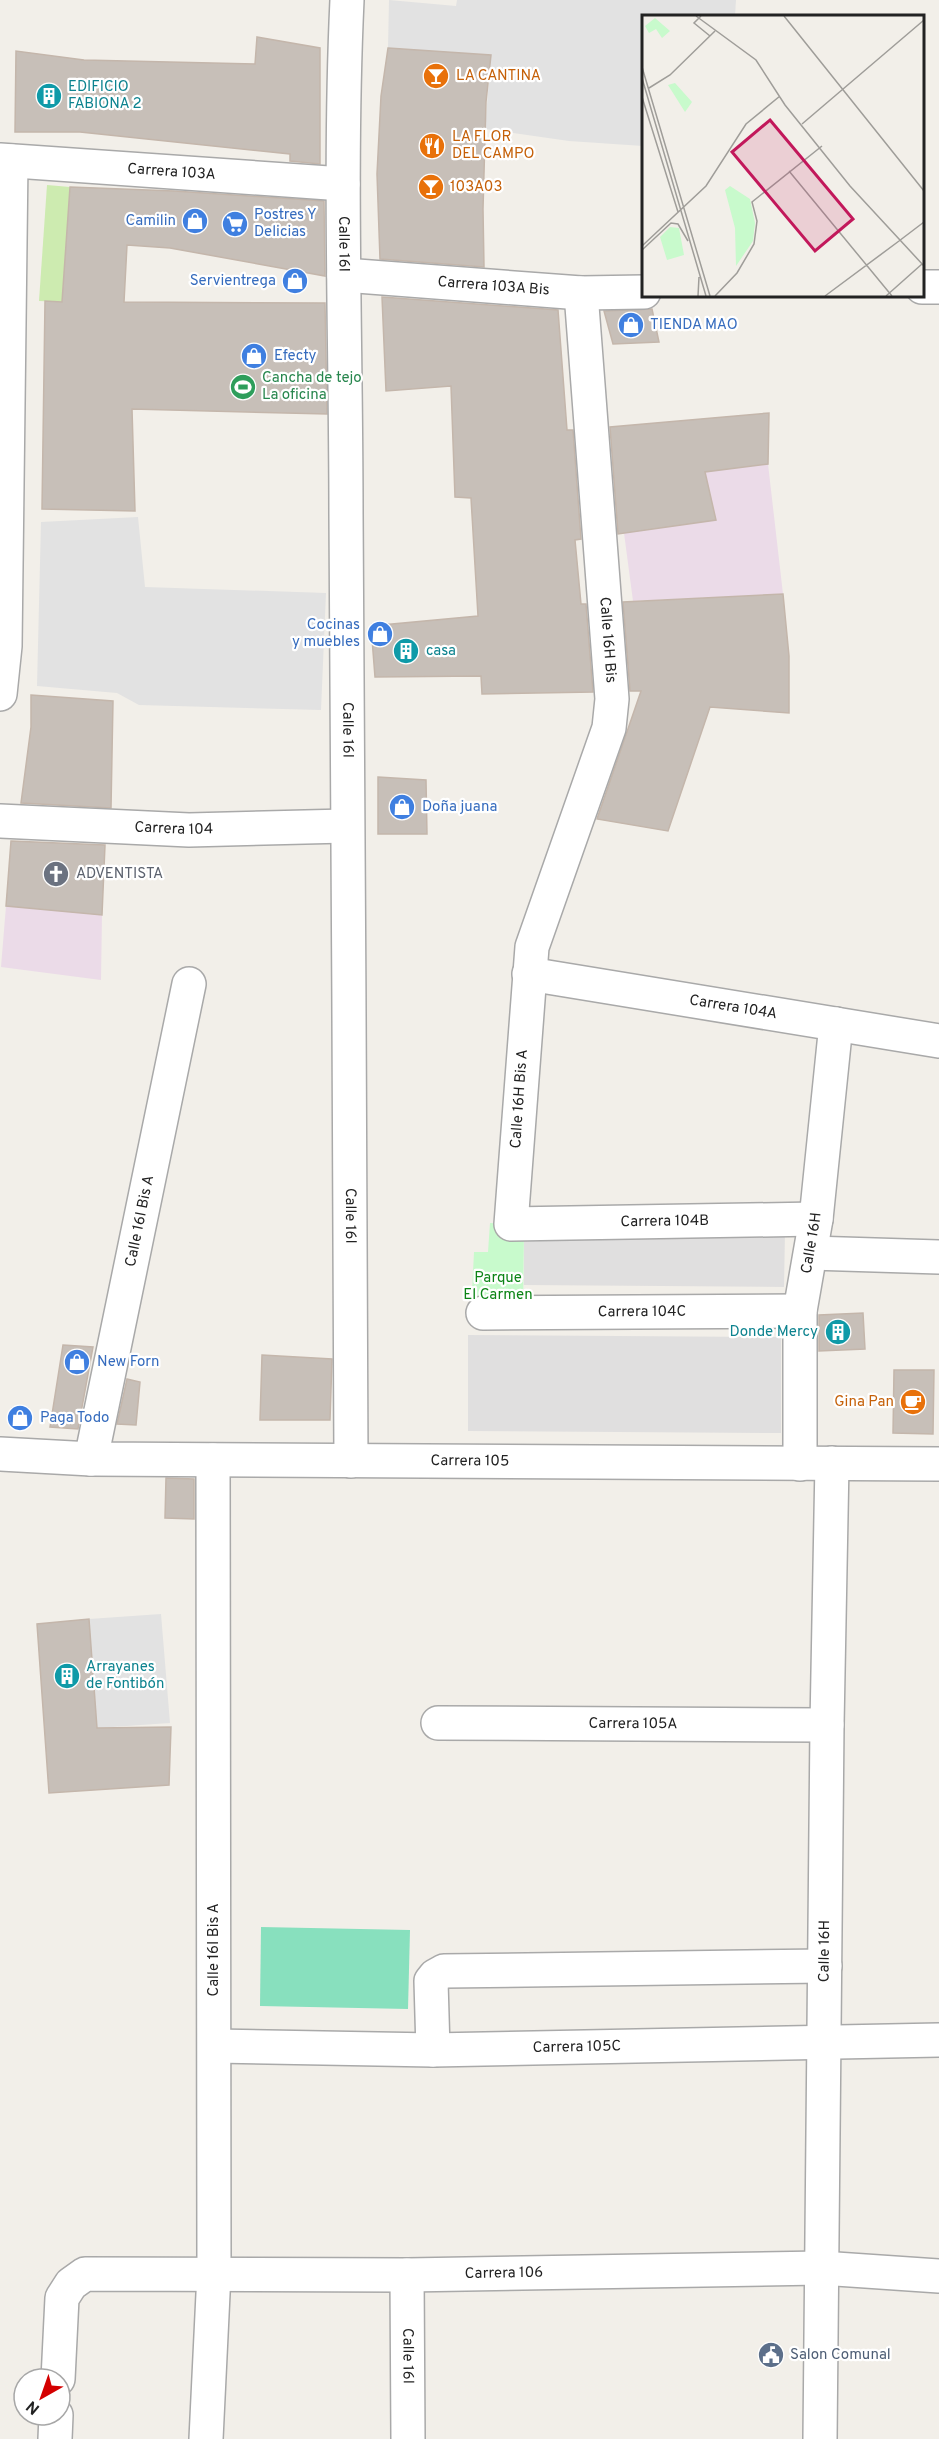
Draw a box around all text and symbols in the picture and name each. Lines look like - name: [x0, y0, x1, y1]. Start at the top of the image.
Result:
- inset map: [642, 15, 924, 297]
- bar icon: LA CANTINA: [421, 61, 451, 91]
- place label: LA CANTINA: [456, 67, 541, 86]
- place label: EDIFICIO FABIONA 2: [68, 78, 142, 114]
- building icon: EDIFICIO FABIONA 2: [34, 81, 64, 111]
- place label: LA FLOR DEL CAMPO: [452, 128, 534, 164]
- restaurant icon: LA FLOR DEL CAMPO: [417, 131, 447, 161]
- street label: Carrera 103A: [127, 159, 216, 185]
- bar icon: 103A03: [416, 172, 446, 202]
- place label: 103A03: [450, 178, 503, 197]
- shop icon: Camilin: [180, 206, 210, 236]
- place label: Postres Y Delicias: [254, 206, 317, 242]
- supermarket icon: Postres Y Delicias: [220, 209, 250, 239]
- place label: Camilin: [126, 212, 176, 231]
- street label: Calle 16I: [334, 216, 353, 272]
- shop icon: Servientrega: [280, 266, 310, 296]
- place label: Servientrega: [190, 272, 276, 291]
- street label: Carrera 103A Bis: [437, 273, 550, 300]
- shop icon: TIENDA MAO: [616, 310, 646, 340]
- place label: TIENDA MAO: [650, 316, 738, 335]
- shop icon: Efecty: [239, 341, 269, 371]
- place label: Efecty: [274, 347, 317, 366]
- place label: Cancha de tejo La oficina: [262, 369, 362, 405]
- sports icon: Cancha de tejo La oficina: [228, 372, 258, 402]
- street label: Calle 16H Bis: [595, 596, 620, 684]
- place label: Cocinas y muebles: [292, 616, 360, 652]
- shop icon: Cocinas y muebles: [365, 619, 395, 649]
- building icon: casa: [391, 636, 421, 666]
- place label: casa: [426, 642, 456, 661]
- street label: Calle 16I: [338, 702, 357, 758]
- shop icon: Doña juana: [387, 792, 417, 822]
- place label: Doña juana: [422, 798, 497, 817]
- street label: Carrera 104: [134, 818, 213, 840]
- church icon: ADVENTISTA: [41, 859, 71, 889]
- place label: ADVENTISTA: [76, 865, 163, 884]
- street label: Carrera 104A: [688, 991, 779, 1024]
- street label: Calle 16H Bis A: [507, 1049, 533, 1149]
- street label: Calle 16I Bis A: [121, 1173, 159, 1269]
- street label: Calle 16I: [340, 1188, 360, 1244]
- street label: Carrera 104B: [620, 1211, 709, 1232]
- street label: Calle 16H: [797, 1211, 826, 1275]
- park label: Parque El Carmen: [463, 1269, 533, 1305]
- street label: Carrera 104C: [598, 1302, 686, 1322]
- building icon: Donde Mercy: [823, 1317, 853, 1347]
- place label: Donde Mercy: [730, 1323, 818, 1342]
- shop icon: New Forn: [62, 1347, 92, 1377]
- place label: New Forn: [97, 1353, 160, 1372]
- cafe icon: Gina Pan: [898, 1387, 928, 1417]
- place label: Gina Pan: [834, 1393, 894, 1412]
- shop icon: Paga Todo: [5, 1403, 35, 1433]
- place label: Paga Todo: [40, 1409, 109, 1428]
- street label: Carrera 105: [430, 1452, 509, 1471]
- place label: Arrayanes de Fontibón: [86, 1658, 164, 1694]
- building icon: Arrayanes de Fontibón: [52, 1661, 82, 1691]
- street label: Carrera 105A: [589, 1714, 677, 1734]
- street label: Calle 16I Bis A: [205, 1903, 224, 1997]
- street label: Calle 16H: [815, 1920, 835, 1982]
- street label: Carrera 105C: [532, 2037, 621, 2058]
- street label: Carrera 106: [465, 2263, 543, 2284]
- street label: Calle 16I: [398, 2328, 417, 2384]
- public building icon: Salon Comunal: [756, 2340, 786, 2370]
- place label: Salon Comunal: [790, 2346, 891, 2365]
- north arrow: [12, 2367, 72, 2427]
- text: N: [23, 2396, 44, 2418]

